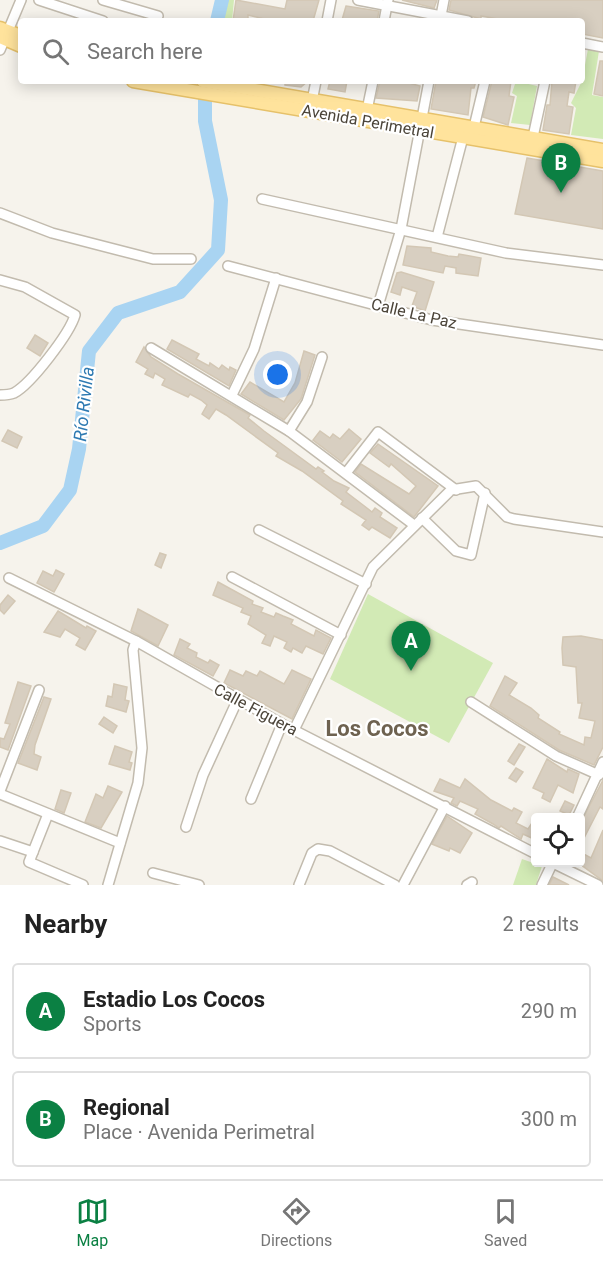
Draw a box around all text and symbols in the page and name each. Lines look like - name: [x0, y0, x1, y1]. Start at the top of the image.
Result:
- search box: [18, 18, 585, 84]
- icon: search: [39, 35, 72, 68]
- text: Search here: [87, 39, 203, 64]
- street label: Avenida Perimetral: [300, 101, 435, 142]
- pin: B: [542, 144, 580, 193]
- street label: Calle La Paz: [369, 294, 459, 333]
- your location: [263, 360, 292, 389]
- water label: Río Rivilla: [69, 365, 98, 442]
- pin: A: [392, 622, 430, 671]
- street label: Calle Figuera: [211, 679, 301, 739]
- district label: Los Cocos: [325, 716, 429, 741]
- map controls: [531, 813, 585, 867]
- button: locate: [531, 813, 585, 867]
- text: Nearby: [24, 909, 107, 939]
- text: 2 results: [503, 912, 579, 936]
- text: Estadio Los Cocos: [83, 987, 265, 1012]
- text: A: [39, 999, 52, 1023]
- text: 290 m: [521, 999, 577, 1023]
- text: Sports: [83, 1012, 142, 1036]
- text: Regional: [83, 1095, 170, 1120]
- text: B: [39, 1107, 52, 1131]
- text: 300 m: [521, 1107, 577, 1131]
- text: Place · Avenida Perimetral: [83, 1120, 315, 1144]
- tab: Map: [76, 1195, 109, 1250]
- tab: Directions: [260, 1195, 332, 1250]
- tab: Saved: [484, 1195, 527, 1250]

